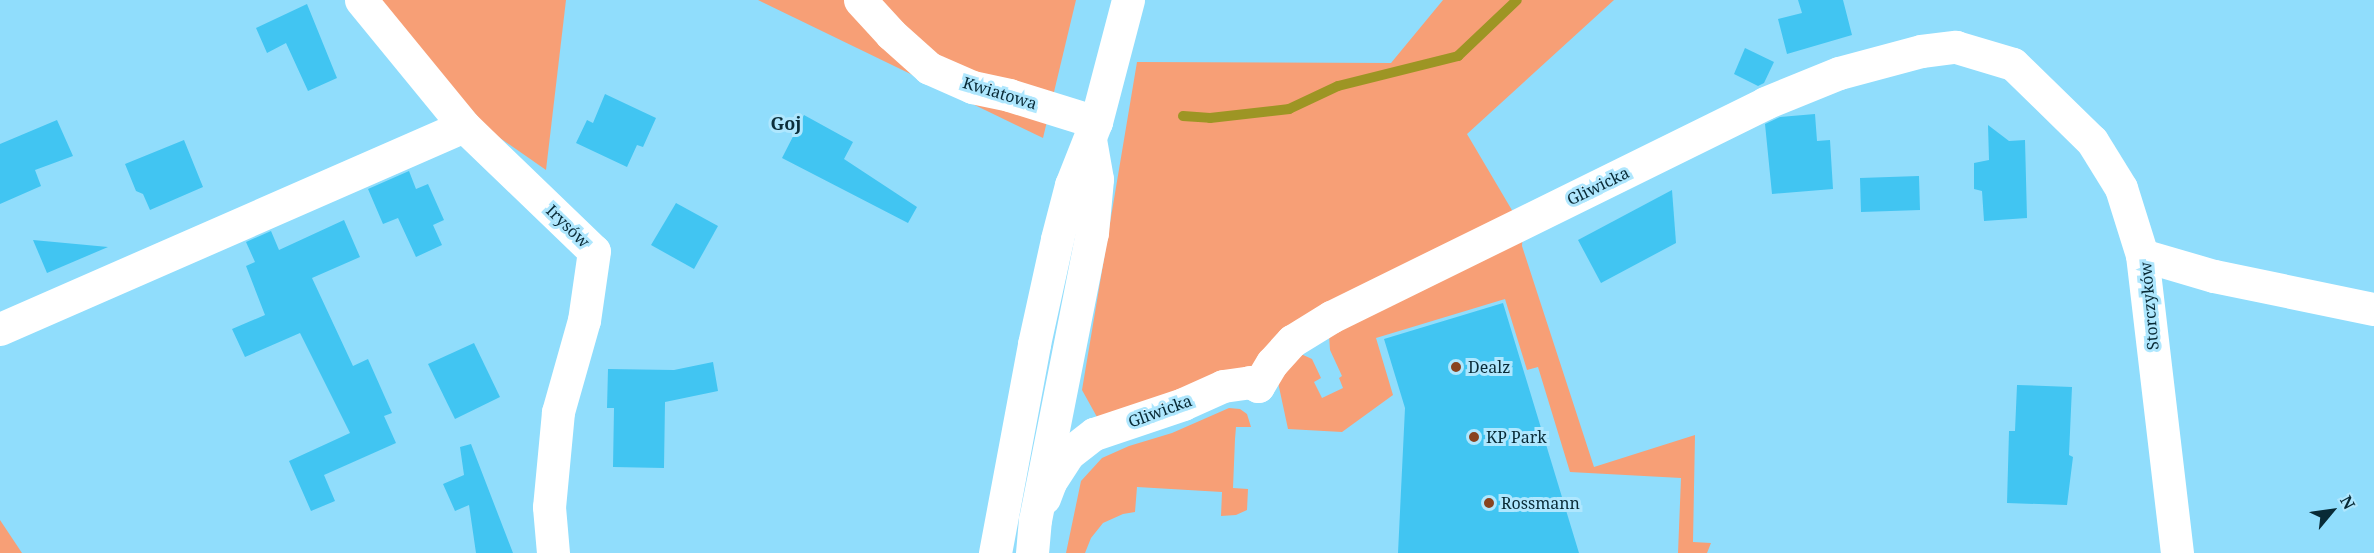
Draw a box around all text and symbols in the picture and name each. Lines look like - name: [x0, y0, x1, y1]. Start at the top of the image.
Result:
- street label: Kwiatowa: [961, 73, 1039, 113]
- district label: Goj: [770, 112, 802, 134]
- street label: Gliwicka: [1564, 163, 1632, 209]
- street label: Irysów: [542, 201, 594, 251]
- street label: Storczyków: [2136, 261, 2162, 351]
- place label: Dealz: [1468, 357, 1510, 377]
- marker: Dealz: [1449, 360, 1463, 374]
- street label: Gliwicka: [1125, 391, 1195, 431]
- place label: KP Park: [1486, 427, 1547, 447]
- marker: KP Park: [1467, 430, 1481, 444]
- north arrow: [2302, 481, 2362, 541]
- text: N: [2335, 491, 2360, 513]
- place label: Rossmann: [1501, 493, 1580, 513]
- marker: Rossmann: [1482, 496, 1496, 510]

